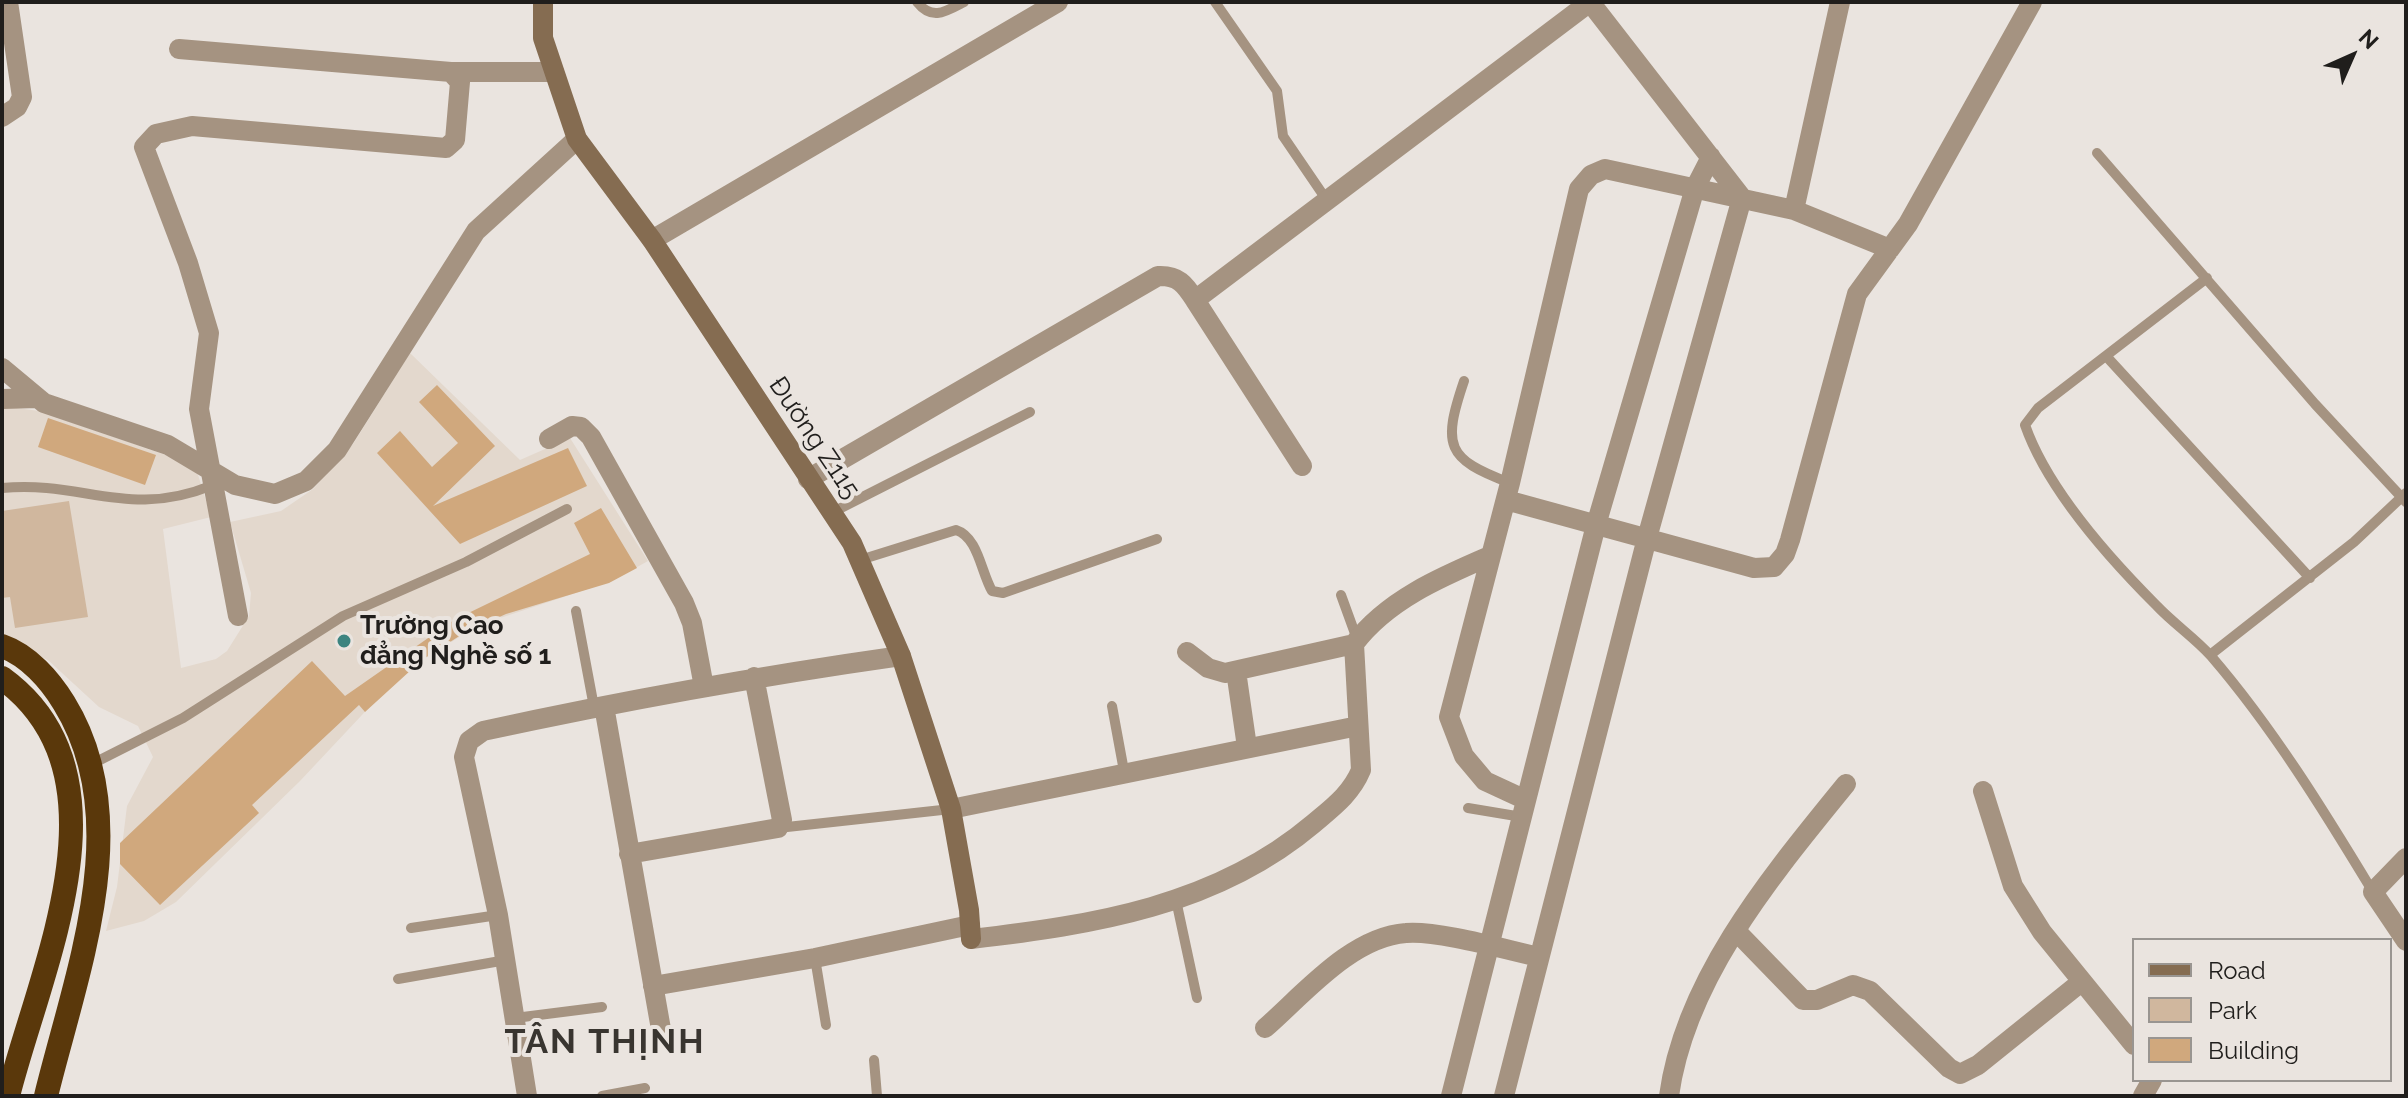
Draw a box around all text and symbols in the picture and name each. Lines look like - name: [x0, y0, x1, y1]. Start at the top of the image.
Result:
- north arrow: [2312, 16, 2392, 96]
- text: N: [2354, 24, 2384, 54]
- street label: Đường Z115: [762, 371, 866, 505]
- place label: Trường Cao đẳng Nghề số 1: [360, 610, 551, 672]
- marker: Trường Cao đẳng Nghề số 1: [335, 632, 353, 650]
- legend: [2132, 938, 2392, 1082]
- text: Road: [2208, 956, 2266, 985]
- text: Park: [2208, 996, 2257, 1025]
- district label: TÂN THỊNH: [504, 1023, 706, 1063]
- text: Building: [2208, 1036, 2299, 1065]

